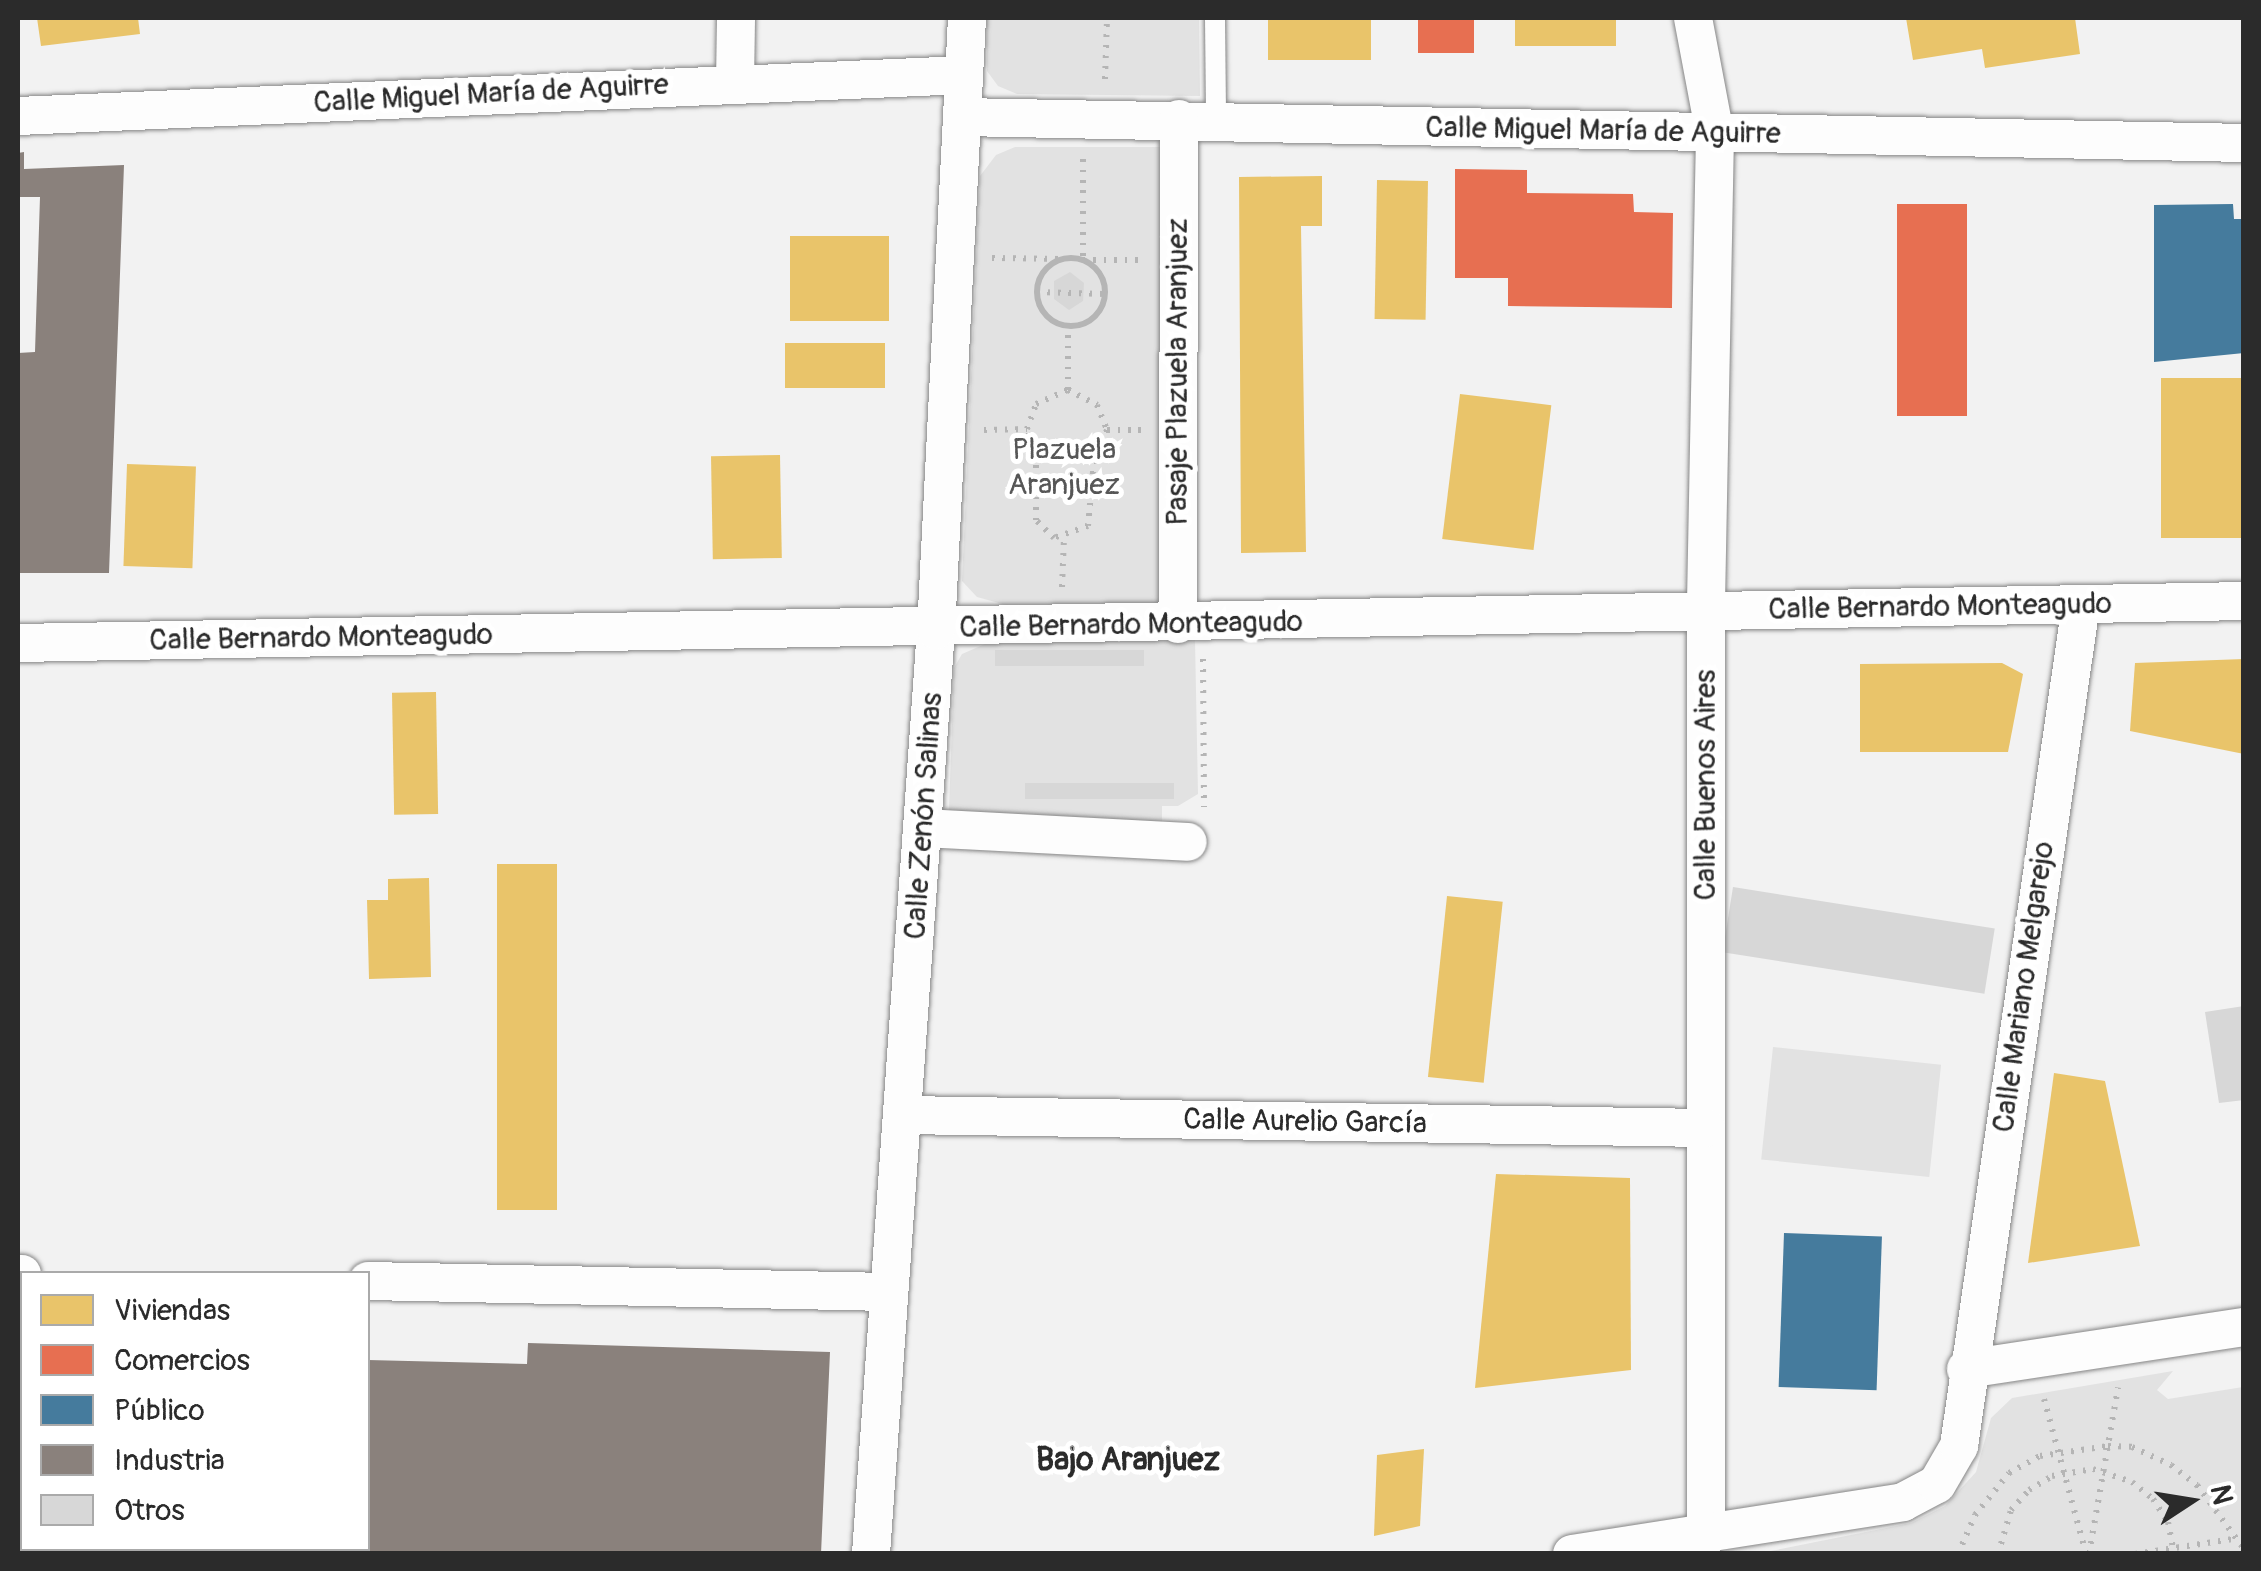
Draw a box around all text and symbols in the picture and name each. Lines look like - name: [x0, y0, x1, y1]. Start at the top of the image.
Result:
- street label: Calle Miguel María de Aguirre: [312, 67, 670, 121]
- street label: Calle Miguel María de Aguirre: [1425, 110, 1781, 152]
- street label: Pasaje Plazuela Aranjuez: [1160, 218, 1196, 526]
- park label: Plazuela Aranjuez: [1008, 432, 1120, 502]
- street label: Calle Bernardo Monteagudo: [1768, 586, 2112, 628]
- street label: Calle Bernardo Monteagudo: [959, 604, 1303, 646]
- street label: Calle Bernardo Monteagudo: [149, 617, 493, 659]
- street label: Calle Buenos Aires: [1688, 669, 1724, 901]
- street label: Calle Zenón Salinas: [897, 691, 951, 941]
- street label: Calle Mariano Melgarejo: [1986, 839, 2062, 1135]
- street label: Calle Aurelio García: [1183, 1102, 1427, 1142]
- legend: [20, 1271, 370, 1551]
- text: Viviendas: [114, 1292, 230, 1329]
- text: Comercios: [114, 1342, 250, 1379]
- text: Público: [114, 1392, 205, 1429]
- district label: Bajo Aranjuez: [1036, 1441, 1220, 1479]
- text: Industria: [114, 1442, 225, 1479]
- north arrow: [2141, 1451, 2241, 1551]
- text: N: [2202, 1482, 2240, 1508]
- text: Otros: [114, 1492, 185, 1529]

